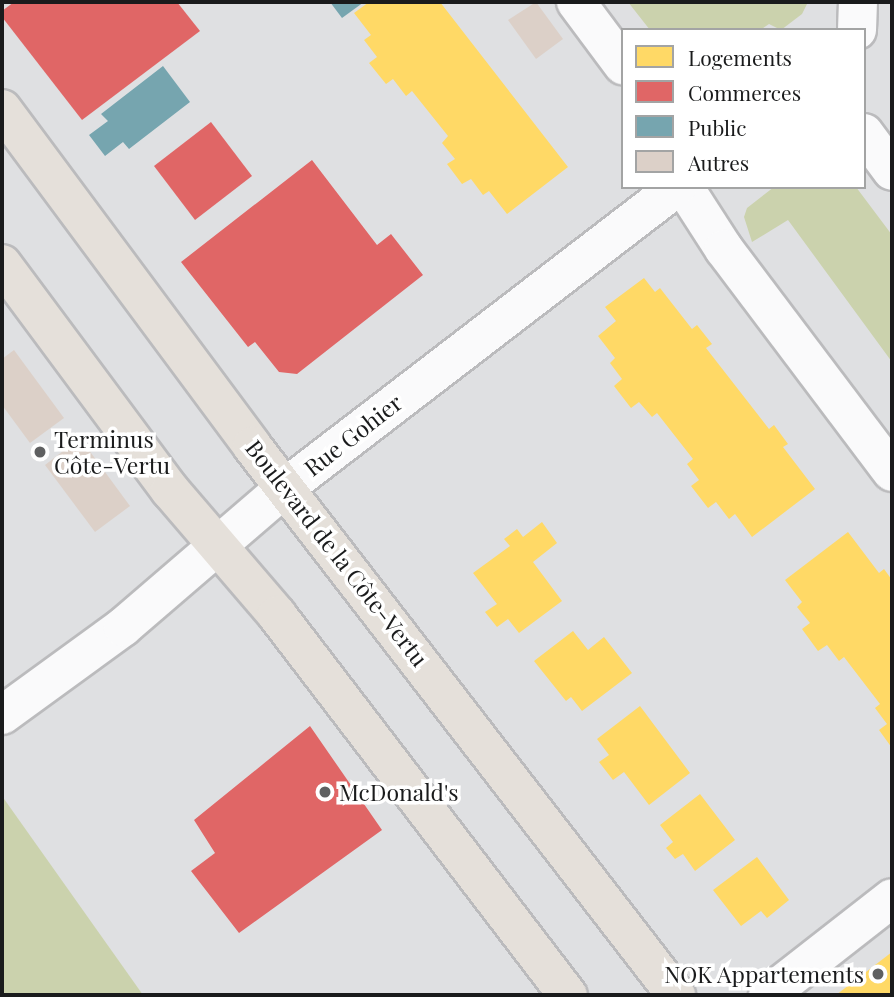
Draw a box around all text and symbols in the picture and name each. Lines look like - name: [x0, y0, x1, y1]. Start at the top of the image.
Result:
- legend: [621, 28, 866, 189]
- text: Logements: [688, 43, 792, 71]
- text: Commerces: [688, 78, 801, 106]
- text: Public: [688, 113, 746, 141]
- text: Autres: [688, 148, 749, 176]
- street label: Rue Gohier: [299, 388, 407, 482]
- place label: Terminus Côte-Vertu: [54, 425, 170, 479]
- street label: Boulevard de la Côte-Vertu: [240, 434, 434, 672]
- marker: Terminus Côte-Vertu: [32, 444, 48, 460]
- place label: McDonald's: [339, 778, 459, 806]
- marker: McDonald's: [317, 784, 333, 800]
- place label: NOK Appartements: [663, 960, 864, 988]
- marker: NOK Appartements: [870, 966, 886, 982]

